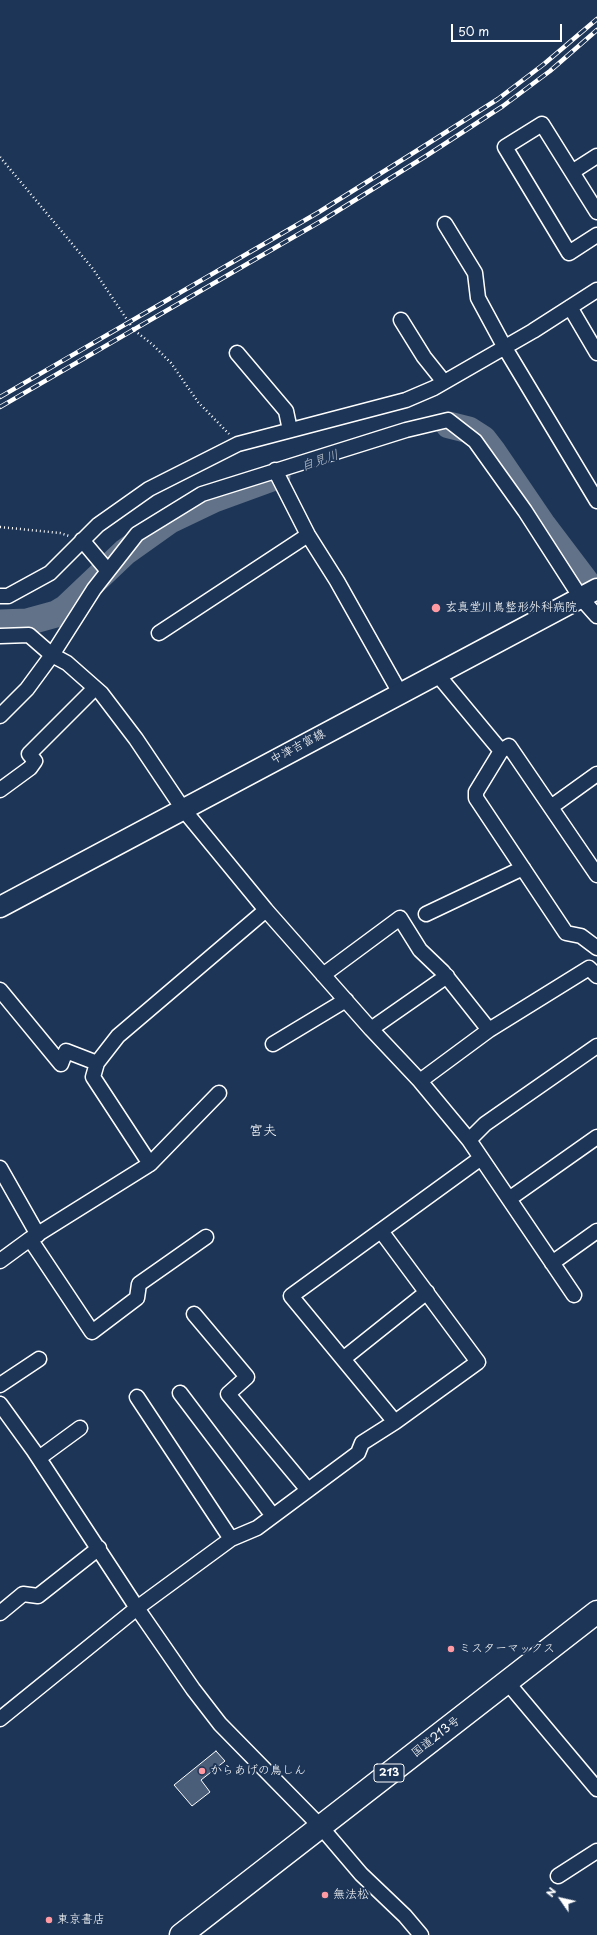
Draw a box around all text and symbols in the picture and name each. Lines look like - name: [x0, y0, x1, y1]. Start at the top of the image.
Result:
- scale bar: [453, 16, 564, 42]
- text: 50 m: [458, 22, 489, 40]
- water label: 自見川: [299, 447, 341, 475]
- place label: 玄真堂川嶌整形外科病院: [445, 601, 577, 615]
- marker: 玄真堂川嶌整形外科病院: [430, 602, 442, 614]
- street label: 中津吉富線: [268, 727, 328, 767]
- district label: 宮夫: [249, 1123, 277, 1139]
- place label: ミスターマックス: [459, 1642, 555, 1656]
- marker: ミスターマックス: [446, 1644, 456, 1654]
- street label: 国道213号: [409, 1714, 463, 1760]
- place label: からあげの鳥しん: [210, 1764, 306, 1778]
- road number: 213: [374, 1764, 404, 1782]
- marker: からあげの鳥しん: [197, 1766, 207, 1776]
- north arrow: [541, 1879, 581, 1919]
- text: N: [541, 1884, 560, 1900]
- place label: 無法松: [333, 1888, 369, 1902]
- marker: 無法松: [320, 1890, 330, 1900]
- place label: 東京書店: [57, 1913, 105, 1927]
- marker: 東京書店: [44, 1915, 54, 1925]

